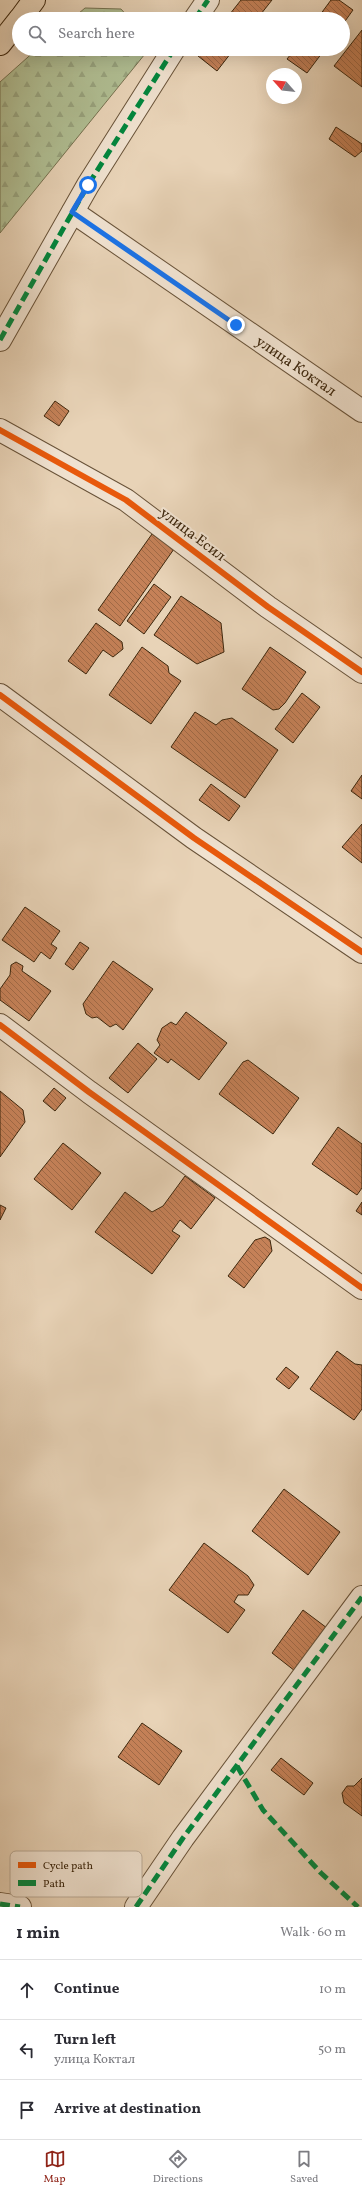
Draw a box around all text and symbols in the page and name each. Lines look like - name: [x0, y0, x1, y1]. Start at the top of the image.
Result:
- search box: [12, 12, 350, 56]
- icon: search: [26, 23, 48, 45]
- text: Search here: [58, 24, 135, 45]
- north arrow: [266, 68, 302, 104]
- route start: [79, 176, 97, 194]
- route end: [227, 316, 245, 334]
- street label: улица Коктал: [251, 332, 340, 402]
- street label: улица Есил: [155, 503, 229, 567]
- legend: [10, 1851, 142, 1897]
- text: Cycle path: [43, 1859, 93, 1874]
- text: Path: [43, 1877, 66, 1892]
- text: 1 min: [16, 1922, 60, 1945]
- text: Walk · 60 m: [280, 1924, 346, 1942]
- icon: ahead: [16, 1979, 38, 2001]
- text: Continue: [54, 1979, 119, 2000]
- text: 10 m: [319, 1981, 346, 1999]
- text: Turn left: [54, 2030, 116, 2051]
- icon: left: [16, 2039, 38, 2061]
- text: 50 m: [318, 2041, 346, 2059]
- text: улица Коктал: [54, 2051, 135, 2069]
- icon: arrive: [16, 2099, 38, 2121]
- text: Arrive at destination: [54, 2099, 201, 2120]
- tab: Map: [44, 2148, 66, 2187]
- tab: Directions: [153, 2148, 203, 2187]
- tab: Saved: [290, 2148, 318, 2187]

